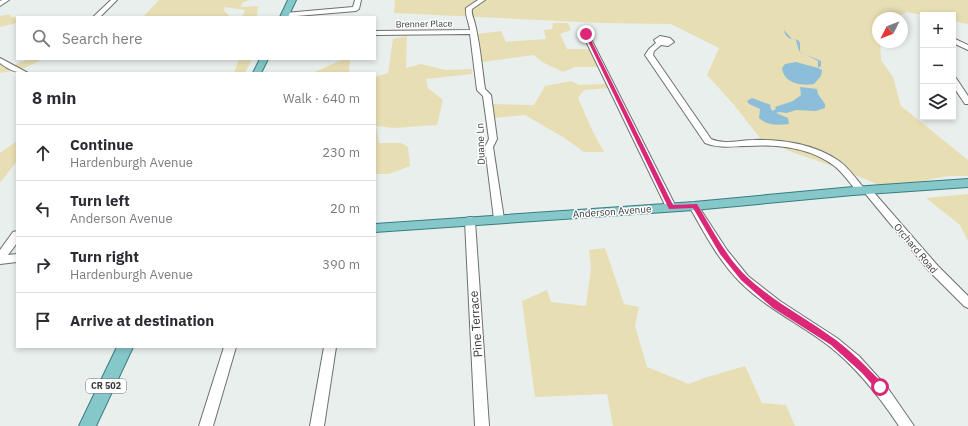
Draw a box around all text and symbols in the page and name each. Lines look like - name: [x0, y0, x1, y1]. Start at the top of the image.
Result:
- north arrow: [872, 12, 908, 48]
- map controls: [920, 12, 956, 120]
- button: +: [920, 12, 956, 48]
- search box: [16, 16, 376, 60]
- street label: Brenner Place: [396, 18, 453, 29]
- route end: [577, 25, 595, 43]
- icon: search: [30, 27, 52, 49]
- text: Search here: [62, 29, 142, 48]
- button: −: [920, 48, 956, 84]
- button: layers: [920, 84, 956, 120]
- text: 8 min: [32, 87, 76, 109]
- text: Walk · 640 m: [283, 90, 360, 107]
- street label: Duane Ln: [473, 123, 488, 165]
- text: Continue: [70, 135, 134, 154]
- icon: ahead: [32, 142, 54, 164]
- text: 230 m: [322, 144, 360, 161]
- text: Hardenburgh Avenue: [70, 154, 193, 171]
- text: Turn left: [70, 191, 130, 210]
- icon: left: [32, 198, 54, 220]
- text: 20 m: [330, 200, 360, 217]
- street label: Anderson Avenue: [572, 202, 652, 221]
- text: Anderson Avenue: [70, 210, 173, 227]
- street label: Orchard Road: [891, 221, 940, 276]
- text: Turn right: [70, 247, 139, 266]
- icon: right: [32, 254, 54, 276]
- text: 390 m: [322, 256, 360, 273]
- text: Hardenburgh Avenue: [70, 266, 193, 283]
- street label: Pine Terrace: [466, 290, 485, 358]
- icon: arrive: [32, 310, 54, 332]
- text: Arrive at destination: [70, 311, 214, 330]
- route start: [871, 378, 889, 396]
- road number: CR 502: [86, 379, 126, 393]

